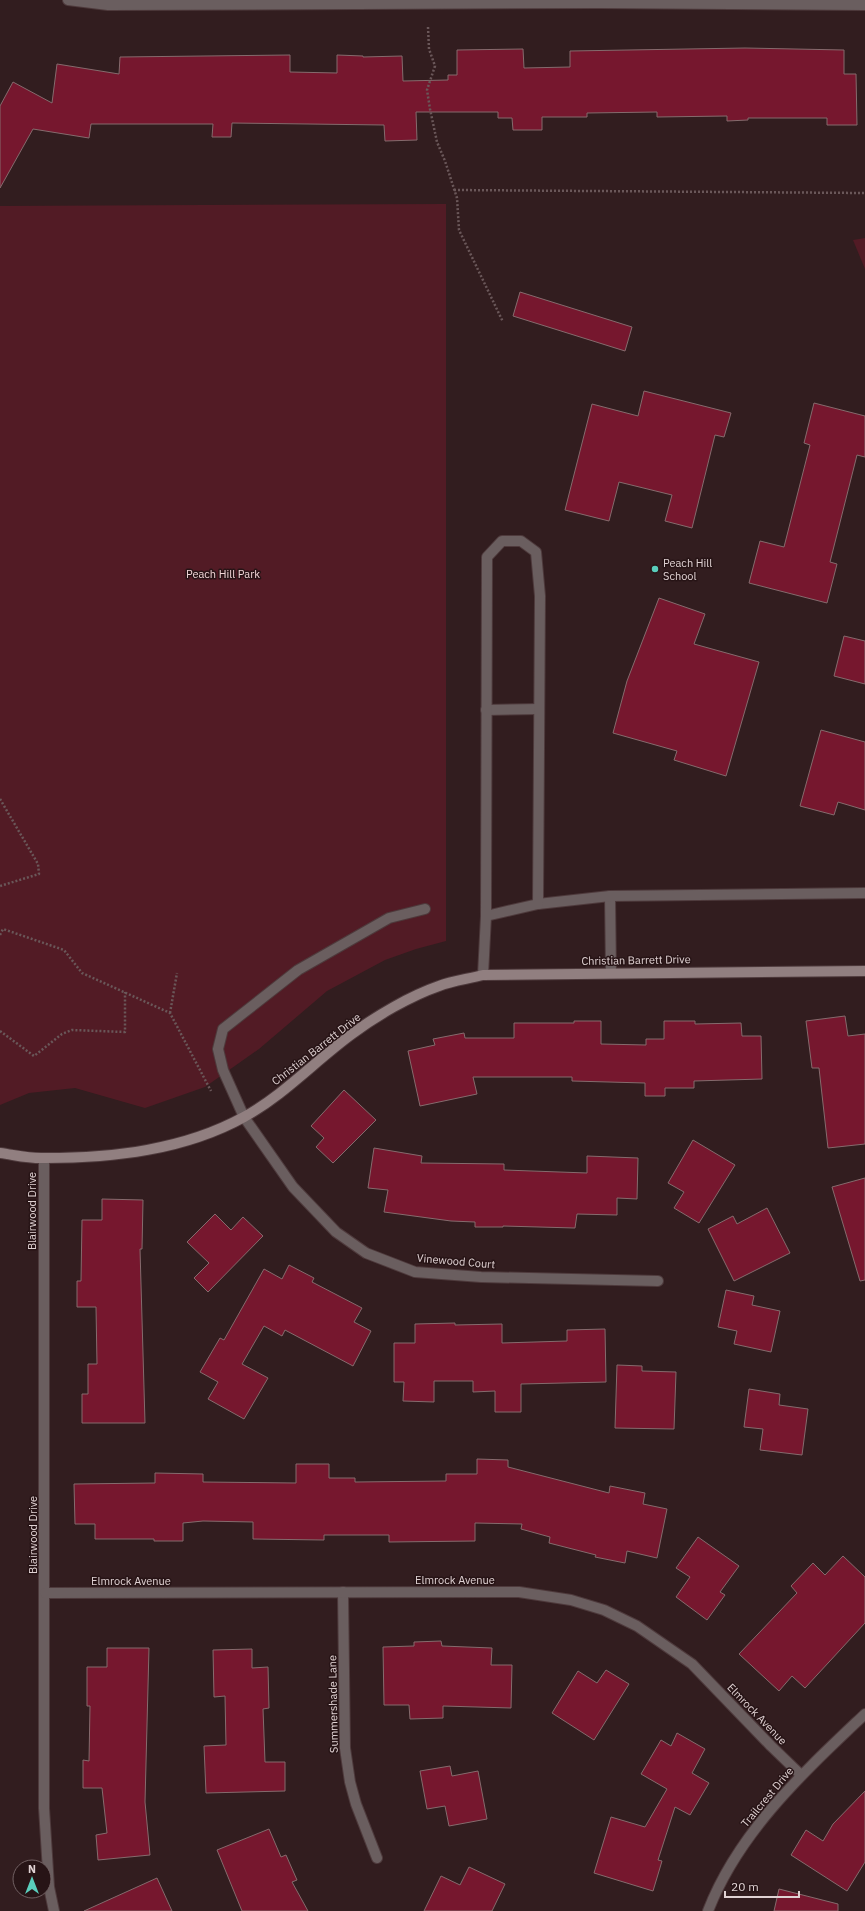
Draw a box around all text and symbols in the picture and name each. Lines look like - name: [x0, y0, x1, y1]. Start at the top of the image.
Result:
- place label: Peach Hill School: [663, 556, 712, 583]
- marker: Peach Hill School: [650, 564, 660, 574]
- park label: Peach Hill Park: [186, 567, 260, 581]
- street label: Christian Barrett Drive: [581, 952, 691, 968]
- street label: Christian Barrett Drive: [269, 1010, 363, 1088]
- street label: Blairwood Drive: [25, 1172, 39, 1250]
- street label: Vinewood Court: [416, 1251, 496, 1271]
- street label: Blairwood Drive: [26, 1496, 40, 1574]
- street label: Elmrock Avenue: [415, 1573, 495, 1587]
- street label: Elmrock Avenue: [91, 1574, 171, 1588]
- street label: Summershade Lane: [325, 1655, 341, 1753]
- street label: Elmrock Avenue: [724, 1680, 790, 1748]
- street label: Trailcrest Drive: [738, 1764, 796, 1830]
- north arrow: [12, 1859, 52, 1899]
- text: N: [28, 1862, 36, 1876]
- scale bar: [725, 1873, 799, 1899]
- text: 20 m: [731, 1879, 759, 1894]

